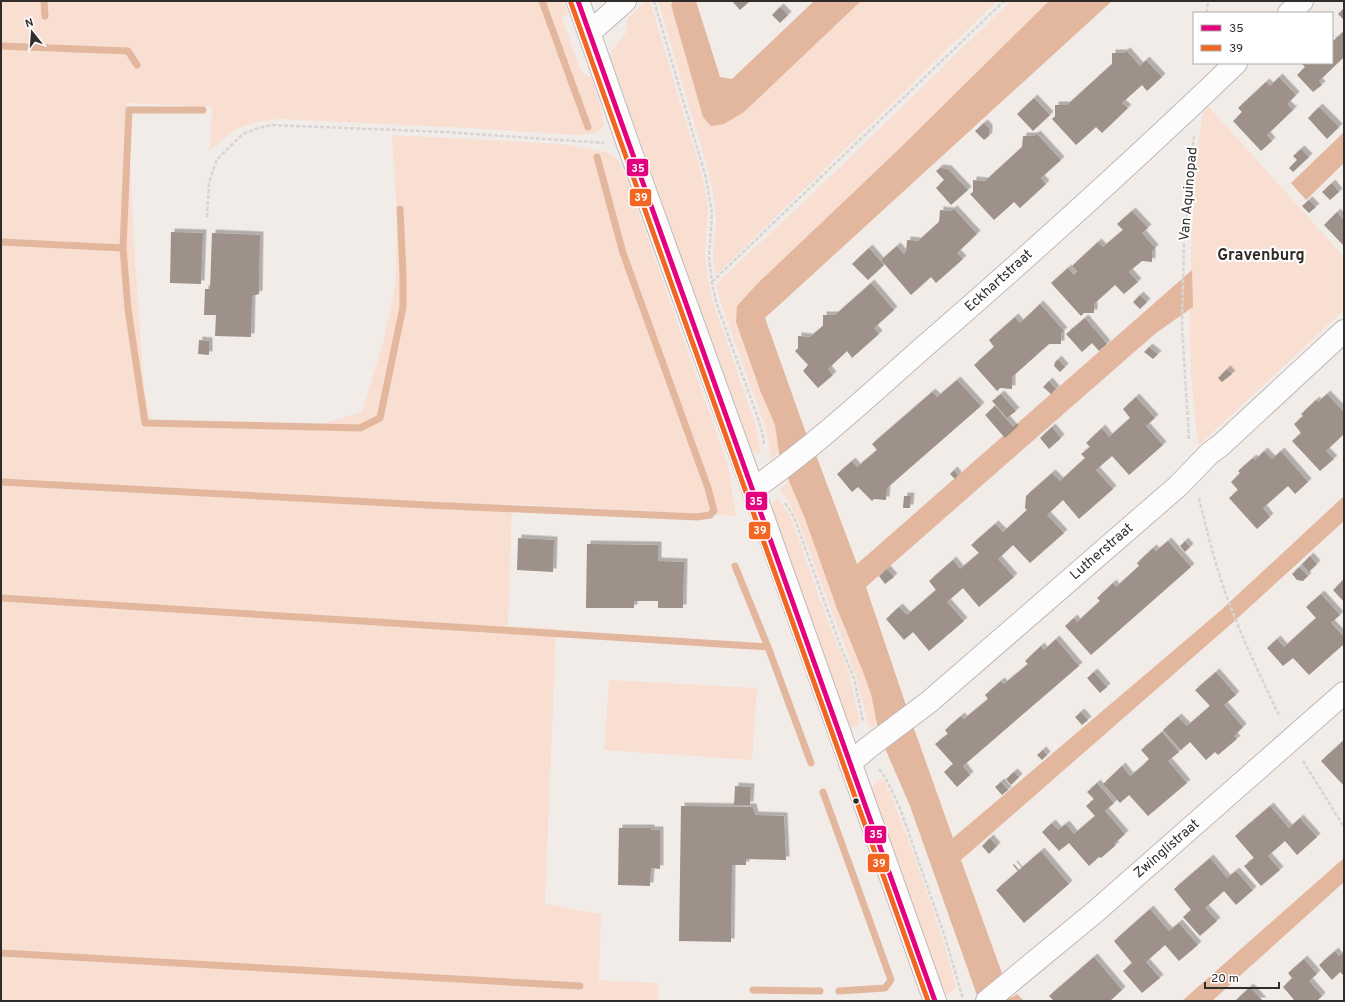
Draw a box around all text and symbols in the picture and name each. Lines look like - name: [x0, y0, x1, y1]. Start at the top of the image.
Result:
- north arrow: [12, 12, 52, 52]
- legend: [1193, 12, 1333, 64]
- text: N: [24, 16, 35, 31]
- text: 35: [1229, 21, 1244, 37]
- text: 39: [1229, 41, 1243, 57]
- street label: Van Aquinopad: [1176, 146, 1202, 242]
- line badge: 35: [626, 158, 649, 177]
- text: 35: [631, 162, 645, 176]
- line badge: 39: [629, 188, 652, 207]
- text: 39: [634, 191, 648, 205]
- street label: Eckhartstraat: [962, 246, 1036, 316]
- district label: Gravenburg: [1217, 246, 1305, 266]
- line badge: 35: [745, 491, 768, 511]
- text: 35: [749, 495, 763, 509]
- street label: Lutherstraat: [1067, 520, 1137, 584]
- line badge: 39: [748, 521, 771, 540]
- text: 39: [753, 524, 767, 538]
- unlabelled marker: [851, 796, 861, 806]
- street label: Zwinglistraat: [1131, 816, 1203, 882]
- line badge: 35: [864, 825, 887, 844]
- text: 35: [869, 828, 883, 842]
- line badge: 39: [867, 853, 890, 873]
- text: 39: [872, 857, 886, 871]
- scale bar: [1205, 964, 1279, 990]
- text: 20 m: [1211, 971, 1239, 987]

